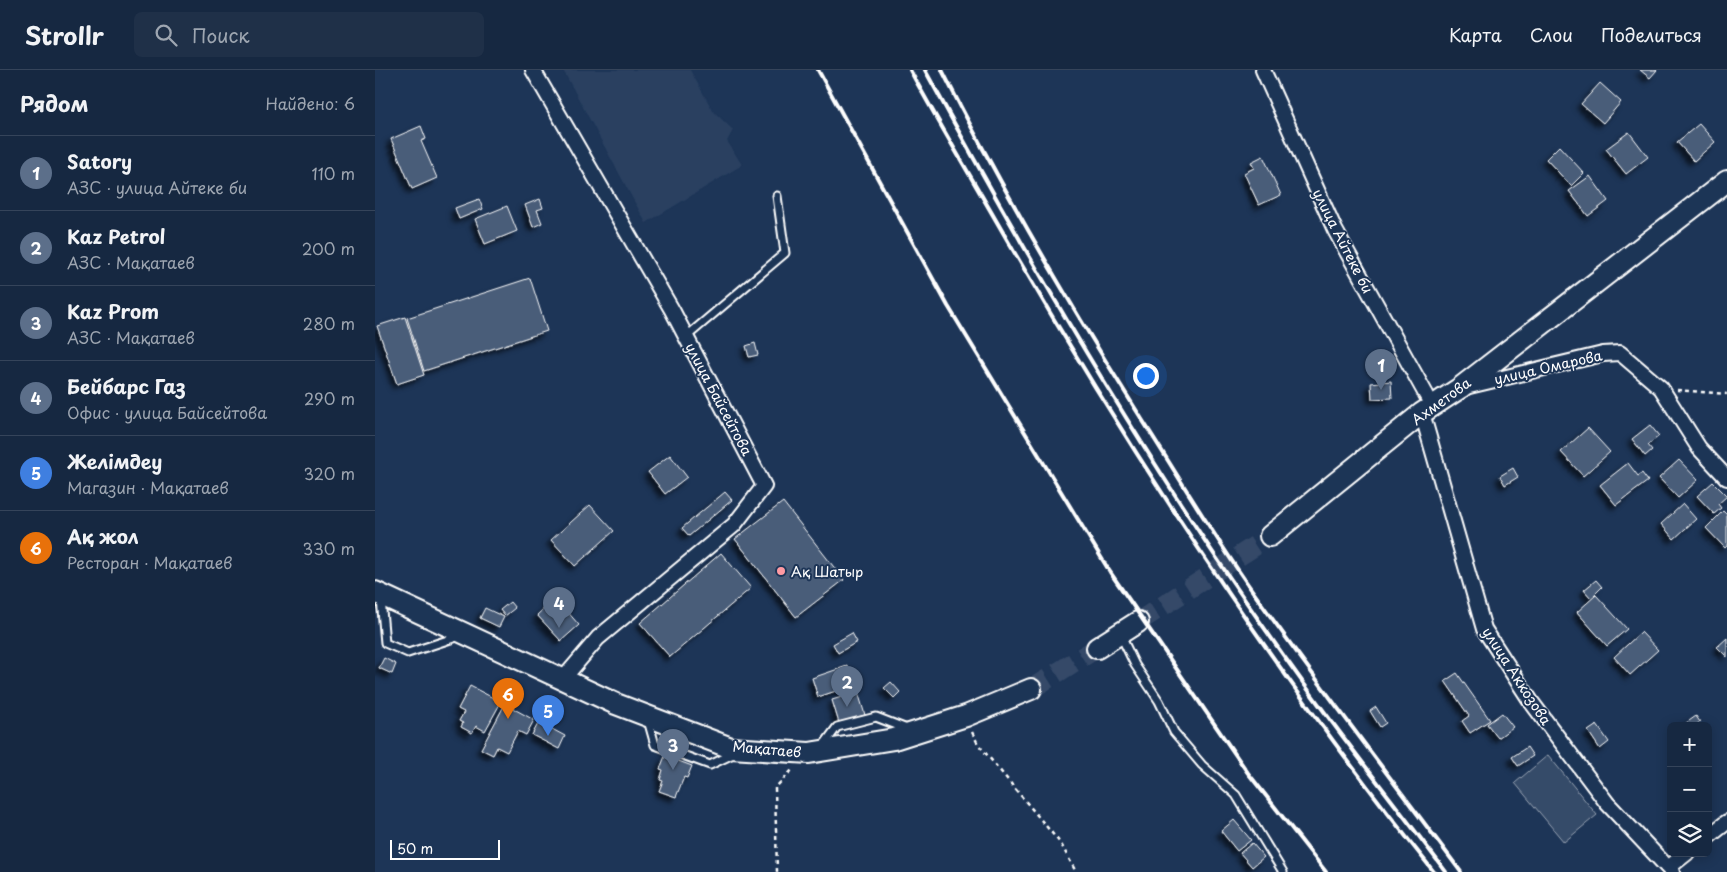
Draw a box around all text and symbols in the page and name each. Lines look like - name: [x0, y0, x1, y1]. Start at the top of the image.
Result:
- search box: [134, 12, 484, 57]
- text: Strollr: [25, 17, 104, 53]
- icon: search: [152, 21, 180, 49]
- text: Поиск: [192, 21, 250, 49]
- text: Карта: [1449, 21, 1502, 48]
- text: Слои: [1530, 21, 1573, 48]
- text: Поделиться: [1601, 21, 1702, 48]
- text: Рядом: [20, 87, 88, 119]
- text: Найдено: 6: [265, 91, 355, 115]
- text: Satory: [67, 147, 132, 175]
- text: 1: [32, 161, 40, 185]
- text: 110 m: [312, 161, 355, 185]
- text: АЗС · улица Айтеке би: [67, 175, 247, 199]
- street label: улица Айтеке би: [1308, 185, 1378, 297]
- text: Kaz Petrol: [67, 222, 165, 250]
- text: 2: [30, 236, 42, 260]
- text: 200 m: [302, 236, 355, 260]
- text: АЗС · Мақатаев: [67, 250, 195, 274]
- text: Kaz Prom: [67, 297, 159, 325]
- text: 3: [31, 311, 41, 335]
- text: 280 m: [303, 311, 355, 335]
- text: АЗС · Мақатаев: [67, 325, 195, 349]
- street label: улица Байсейтова: [680, 339, 758, 459]
- street label: улица Омарова: [1492, 344, 1604, 390]
- pin: 1: [1365, 349, 1397, 390]
- your location: [1133, 363, 1159, 389]
- text: Бейбарс Газ: [67, 372, 186, 400]
- street label: Ахметова: [1407, 372, 1475, 430]
- text: 4: [31, 386, 41, 410]
- text: 290 m: [304, 386, 355, 410]
- text: Офис · улица Байсейтова: [67, 400, 267, 424]
- text: Желімдеу: [67, 447, 162, 475]
- text: 5: [31, 461, 41, 485]
- text: 320 m: [304, 461, 355, 485]
- text: Магазин · Мақатаев: [67, 475, 229, 499]
- text: Ақ жол: [67, 522, 139, 550]
- text: 6: [30, 536, 42, 560]
- text: 330 m: [302, 536, 355, 560]
- text: Ресторан · Мақатаев: [67, 550, 232, 574]
- place label: Ақ Шатыр: [791, 561, 863, 582]
- marker: Ақ Шатыр: [775, 565, 787, 577]
- pin: 4: [543, 587, 575, 628]
- street label: улица Аккозова: [1477, 623, 1557, 729]
- pin: 2: [831, 666, 863, 707]
- pin: 6: [492, 678, 524, 719]
- pin: 5: [532, 695, 564, 736]
- map controls: [1667, 722, 1712, 857]
- button: +: [1667, 722, 1712, 767]
- pin: 3: [657, 729, 689, 770]
- street label: Мақатаев: [732, 736, 802, 762]
- button: −: [1667, 767, 1712, 812]
- button: layers: [1667, 812, 1712, 857]
- scale bar: [390, 837, 500, 860]
- text: 50 m: [397, 838, 433, 859]

